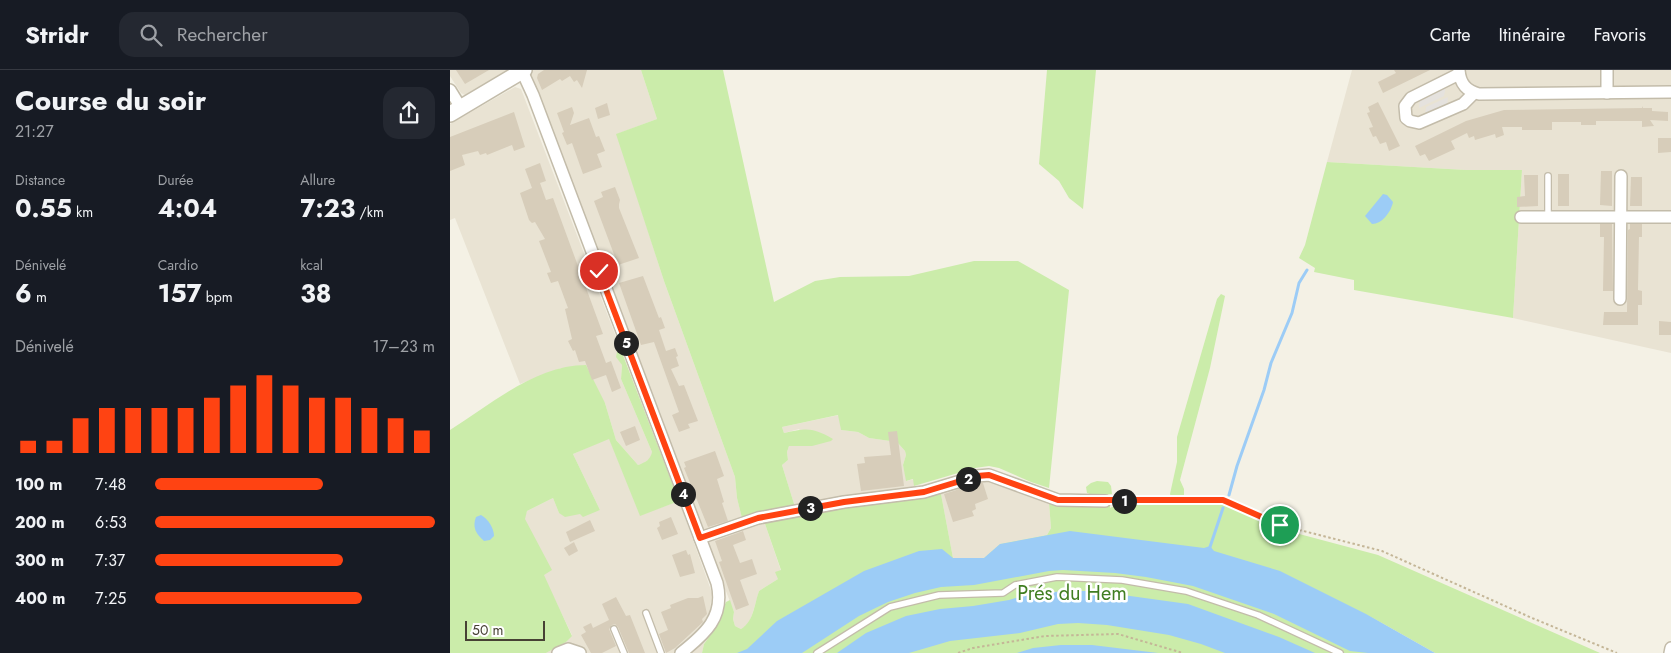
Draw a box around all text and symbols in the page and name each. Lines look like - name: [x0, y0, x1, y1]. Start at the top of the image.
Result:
- search box: [119, 12, 469, 57]
- text: Stridr: [25, 17, 89, 52]
- icon: search: [137, 21, 165, 49]
- text: Rechercher: [177, 21, 268, 48]
- text: Carte: [1430, 22, 1471, 48]
- text: Itinéraire: [1499, 22, 1565, 48]
- text: Favoris: [1593, 22, 1646, 48]
- text: Course du soir: [15, 80, 206, 121]
- button: share: [383, 87, 435, 139]
- text: 21:27: [15, 120, 54, 143]
- text: Distance: [15, 170, 65, 190]
- text: Durée: [158, 170, 194, 190]
- text: Allure: [300, 170, 335, 190]
- text: 0.55: [15, 190, 72, 226]
- text: 4:04: [158, 190, 217, 226]
- text: 7:23: [300, 190, 355, 226]
- text: km: [72, 202, 93, 222]
- text: /km: [355, 202, 384, 222]
- pin: [578, 250, 620, 292]
- text: Dénivelé: [15, 255, 66, 275]
- text: Cardio: [158, 255, 198, 275]
- text: kcal: [300, 255, 323, 275]
- icon: check: [585, 257, 613, 285]
- text: 6: [15, 275, 32, 311]
- text: 157: [158, 275, 202, 311]
- text: 38: [300, 275, 332, 311]
- text: m: [32, 287, 47, 307]
- text: bpm: [202, 287, 233, 307]
- pin: 5: [614, 330, 638, 356]
- text: 5: [622, 333, 631, 353]
- text: Dénivelé: [15, 335, 74, 358]
- text: 17–23 m: [372, 335, 435, 358]
- pin: 2: [956, 466, 980, 492]
- text: 2: [964, 469, 973, 489]
- text: 100 m: [15, 473, 62, 496]
- text: 7:48: [95, 473, 126, 496]
- pin: 4: [670, 482, 696, 506]
- text: 4: [679, 484, 688, 504]
- pin: 1: [1112, 488, 1136, 514]
- text: 1: [1121, 491, 1128, 511]
- pin: 3: [798, 496, 822, 520]
- text: 3: [806, 498, 815, 518]
- pin: [1259, 504, 1301, 546]
- text: 200 m: [15, 511, 65, 534]
- text: 6:53: [95, 511, 127, 534]
- icon: arrive: [1266, 511, 1294, 539]
- text: 300 m: [15, 549, 64, 572]
- text: 7:37: [95, 549, 125, 572]
- park label: Prés du Hem: [1017, 579, 1127, 608]
- text: 400 m: [15, 587, 65, 610]
- text: 7:25: [95, 587, 126, 610]
- scale bar: [465, 618, 545, 641]
- text: 50 m: [472, 620, 503, 640]

